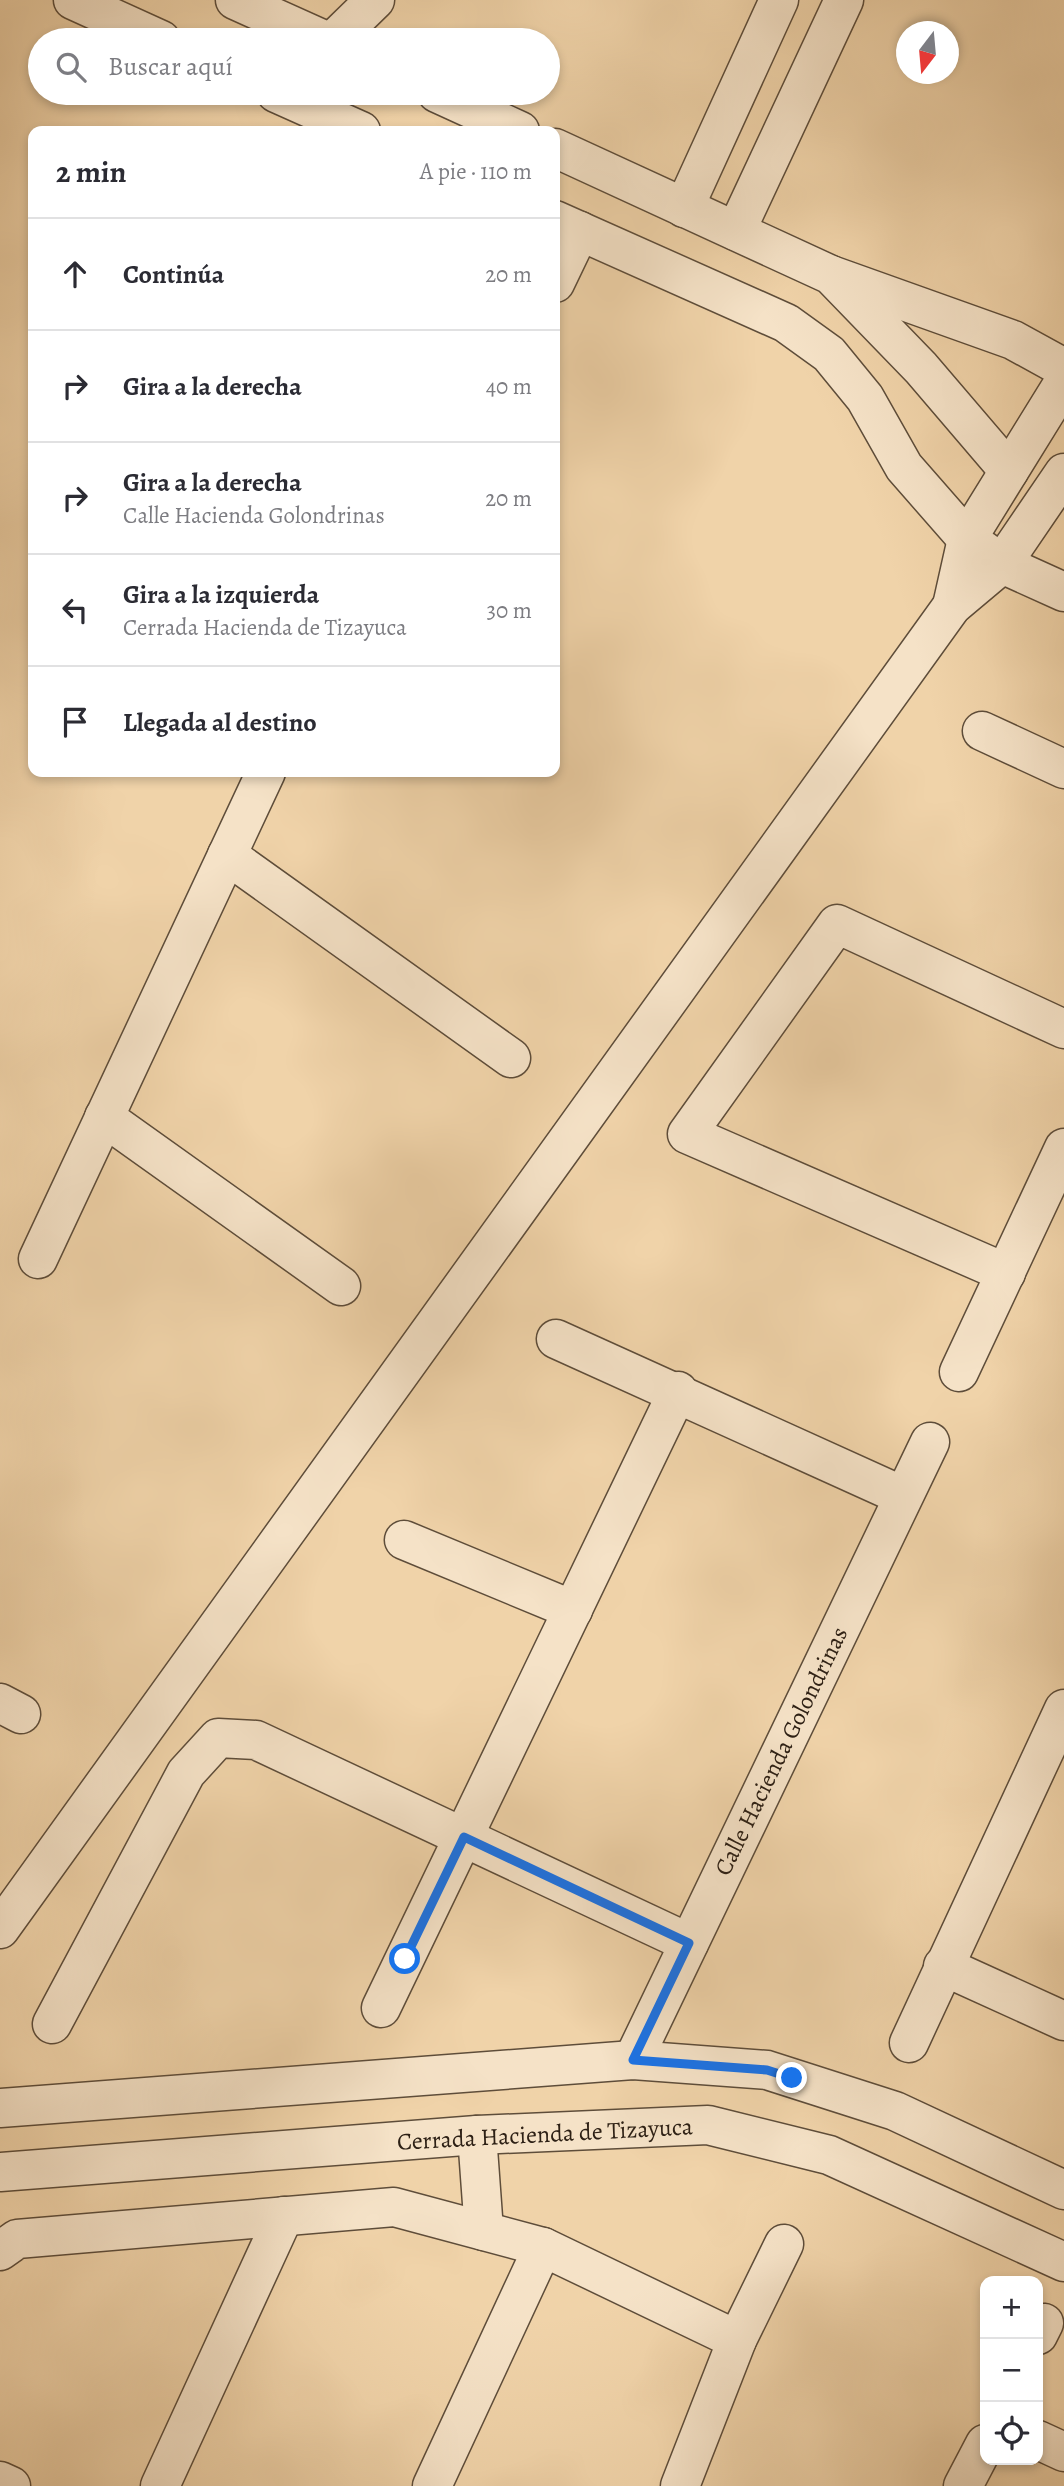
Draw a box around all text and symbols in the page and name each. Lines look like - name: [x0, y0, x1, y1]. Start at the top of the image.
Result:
- north arrow: [896, 21, 959, 84]
- search box: [28, 28, 560, 105]
- icon: search: [52, 48, 90, 86]
- text: Buscar aquí: [108, 49, 233, 84]
- text: 2 min: [56, 152, 126, 192]
- text: A pie · 110 m: [420, 156, 532, 187]
- icon: ahead: [56, 255, 94, 293]
- text: Continúa: [123, 257, 224, 292]
- text: 20 m: [485, 259, 532, 290]
- icon: right: [56, 367, 94, 405]
- text: Gira a la derecha: [123, 369, 302, 404]
- text: 40 m: [486, 371, 532, 402]
- text: Gira a la derecha: [123, 465, 302, 500]
- icon: right: [56, 479, 94, 517]
- text: 20 m: [485, 483, 532, 514]
- text: Calle Hacienda Golondrinas: [123, 500, 385, 531]
- text: Gira a la izquierda: [123, 577, 319, 612]
- icon: left: [56, 591, 94, 629]
- text: 30 m: [486, 595, 532, 626]
- text: Cerrada Hacienda de Tizayuca: [123, 612, 407, 643]
- icon: arrive: [56, 703, 94, 741]
- text: Llegada al destino: [123, 705, 317, 740]
- street label: Calle Hacienda Golondrinas: [707, 1621, 855, 1881]
- route start: [389, 1943, 420, 1974]
- route end: [776, 2062, 807, 2093]
- street label: Cerrada Hacienda de Tizayuca: [396, 2110, 694, 2158]
- map controls: [980, 2276, 1043, 2465]
- button: +: [980, 2276, 1043, 2339]
- button: −: [980, 2339, 1043, 2402]
- button: locate: [980, 2402, 1043, 2465]

